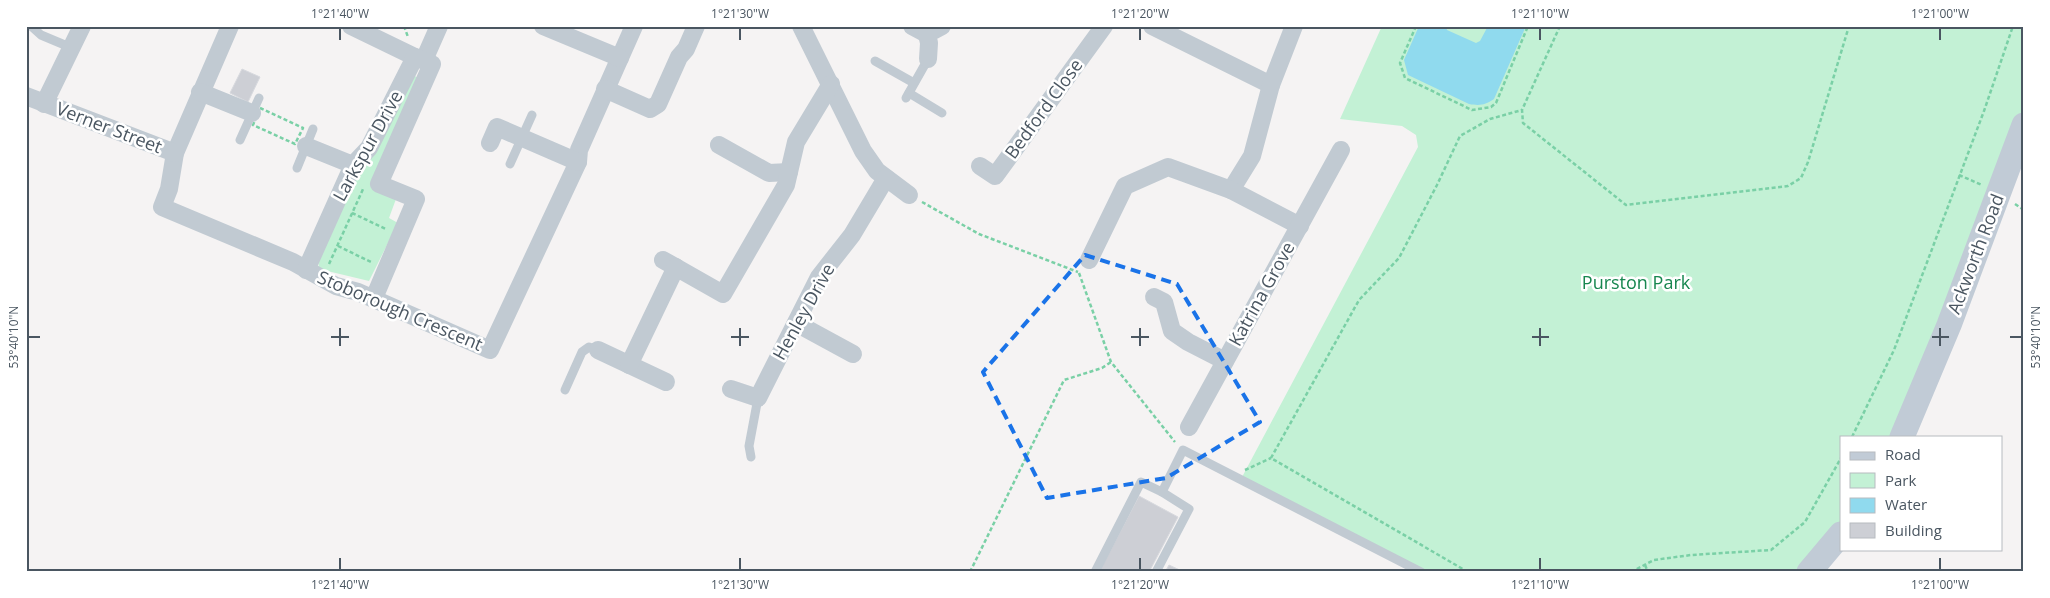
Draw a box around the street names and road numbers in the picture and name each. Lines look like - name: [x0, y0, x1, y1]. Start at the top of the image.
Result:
- street label: Bedford Close: [999, 54, 1088, 163]
- street label: Larkspur Drive: [327, 86, 407, 205]
- street label: Verner Street: [53, 96, 166, 158]
- street label: Ackworth Road: [1941, 190, 2009, 317]
- street label: Katrina Grove: [1223, 237, 1300, 350]
- street label: Henley Drive: [767, 259, 840, 364]
- street label: Stoborough Crescent: [314, 264, 487, 356]

